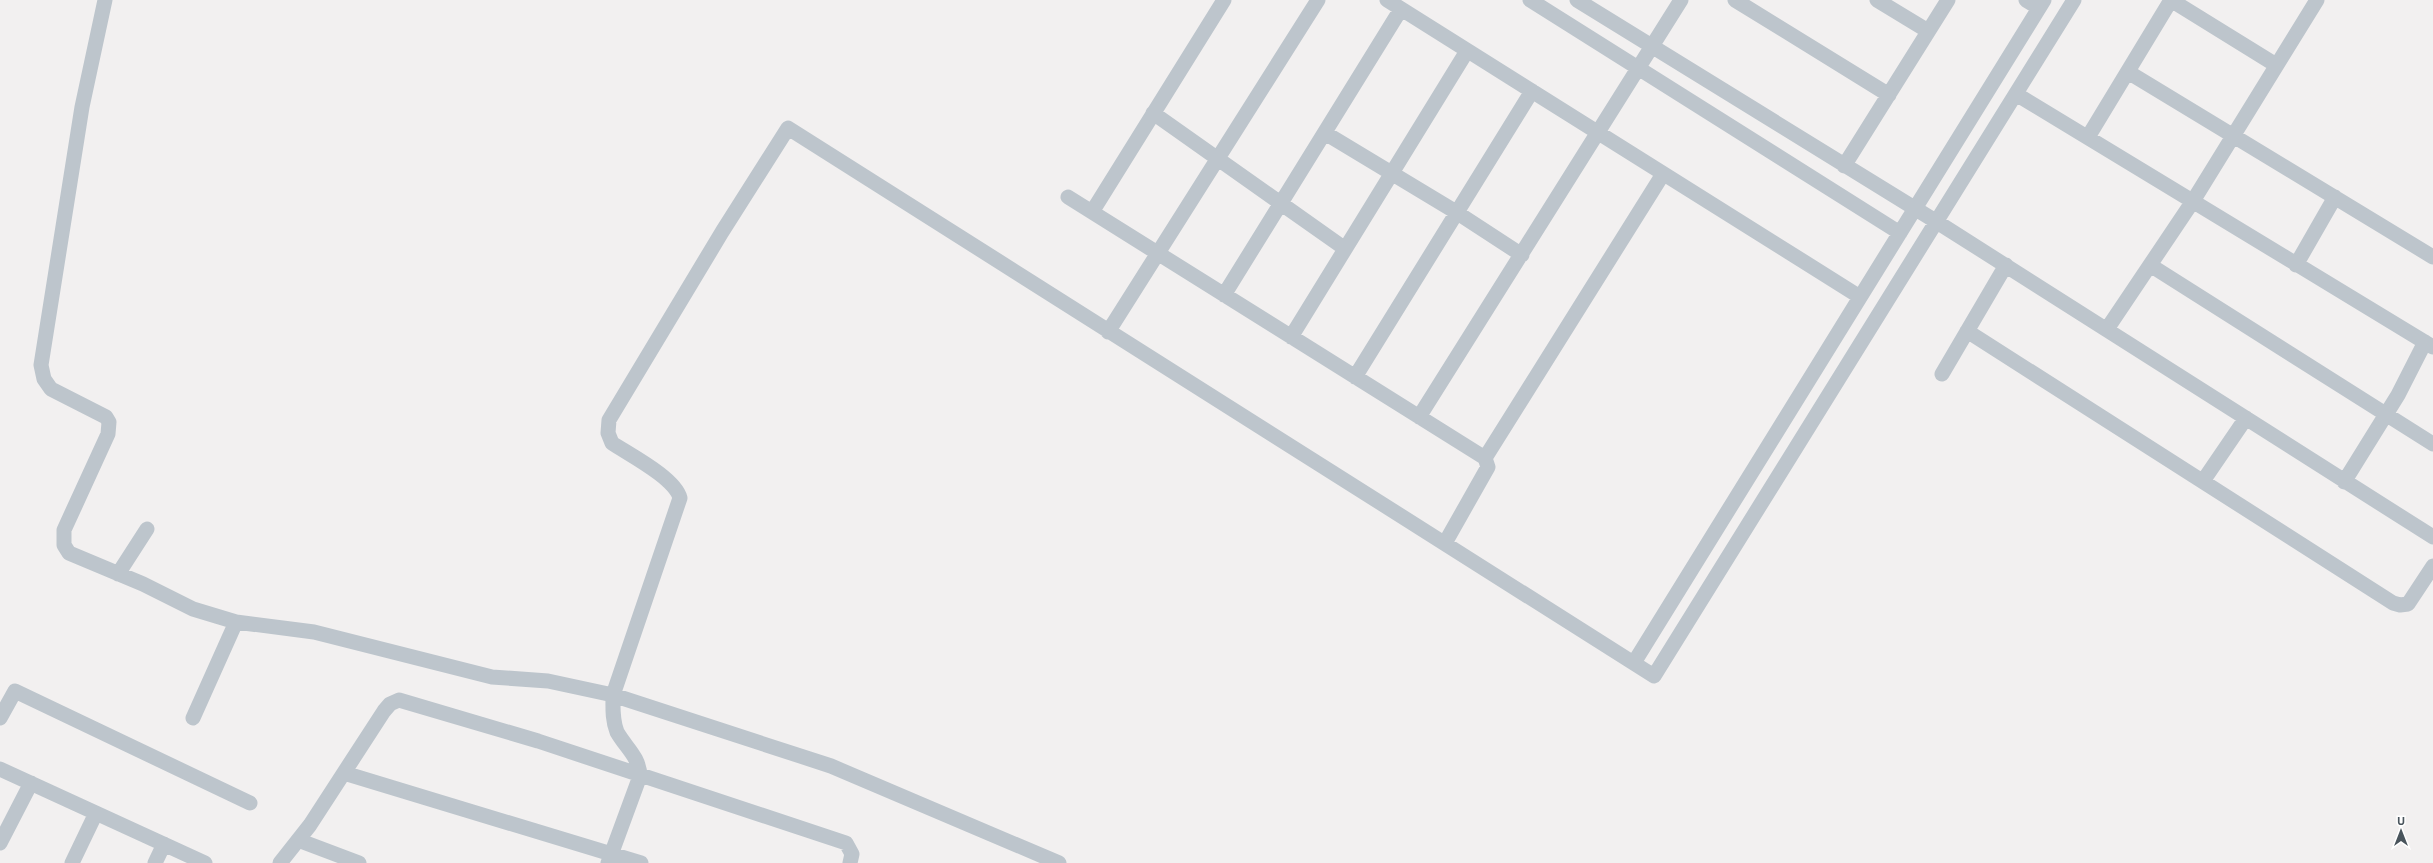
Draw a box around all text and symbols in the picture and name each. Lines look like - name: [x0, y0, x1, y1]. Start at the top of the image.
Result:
- north arrow: [2381, 811, 2421, 851]
- text: U: [2397, 815, 2405, 827]

